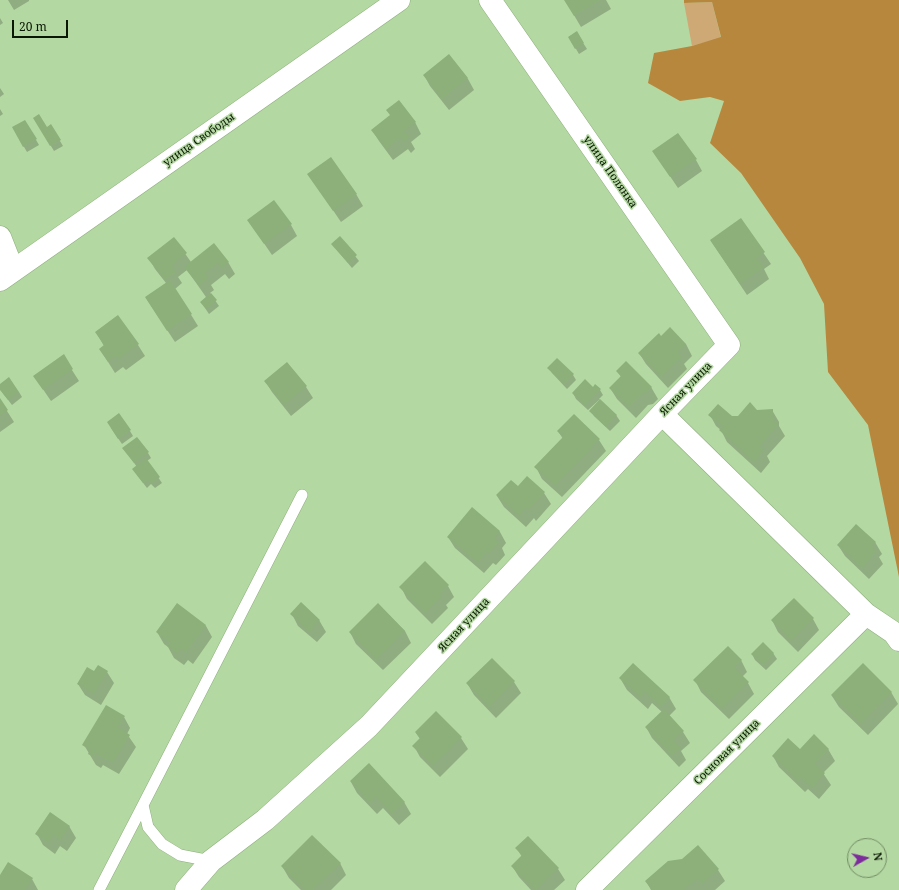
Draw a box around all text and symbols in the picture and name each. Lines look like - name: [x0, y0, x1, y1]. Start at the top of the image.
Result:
- scale bar: [14, 12, 70, 38]
- text: 20 m: [19, 18, 47, 35]
- street label: улица Свободы: [161, 110, 237, 170]
- street label: улица Полянка: [580, 133, 640, 211]
- street label: Ясная улица: [657, 359, 715, 419]
- street label: Ясная улица: [436, 595, 492, 655]
- street label: Сосновая улица: [691, 716, 763, 788]
- north arrow: [847, 838, 887, 878]
- text: N: [870, 851, 886, 862]

